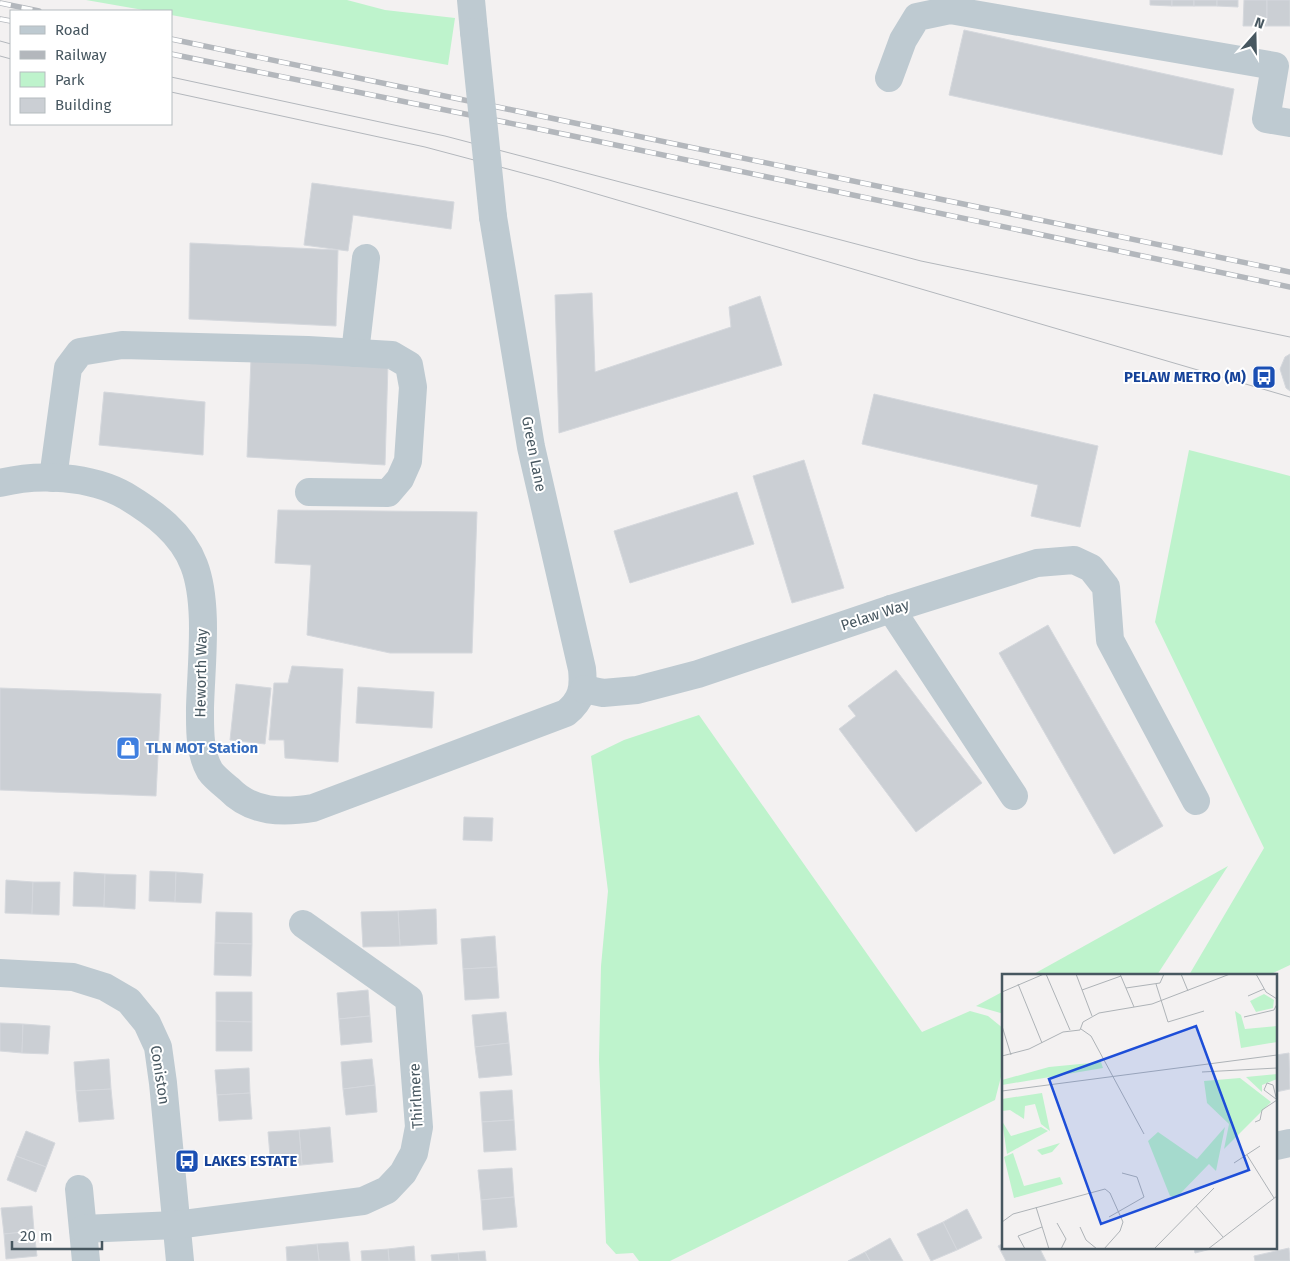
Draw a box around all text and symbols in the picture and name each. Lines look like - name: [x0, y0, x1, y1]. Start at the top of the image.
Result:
- legend: [10, 10, 172, 125]
- north arrow: [1230, 10, 1280, 60]
- text: N: [1252, 14, 1267, 33]
- text: Road: [55, 21, 90, 39]
- text: Railway: [55, 46, 107, 64]
- text: Park: [55, 71, 85, 89]
- text: Building: [55, 96, 111, 114]
- bus stop icon: PELAW METRO (M): [1251, 364, 1277, 390]
- place label: PELAW METRO (M): [1124, 368, 1246, 386]
- street label: Green Lane: [518, 415, 550, 493]
- street label: Pelaw Way: [839, 595, 912, 635]
- street label: Heworth Way: [191, 628, 211, 718]
- shop icon: TLN MOT Station: [115, 735, 141, 761]
- place label: TLN MOT Station: [146, 739, 258, 757]
- inset map: [1002, 974, 1278, 1248]
- street label: Coniston: [146, 1044, 174, 1106]
- street label: Thirlmere: [405, 1063, 427, 1129]
- bus stop icon: LAKES ESTATE: [174, 1148, 200, 1174]
- place label: LAKES ESTATE: [204, 1152, 297, 1170]
- scale bar: [12, 1218, 102, 1250]
- text: 20 m: [20, 1227, 53, 1245]

